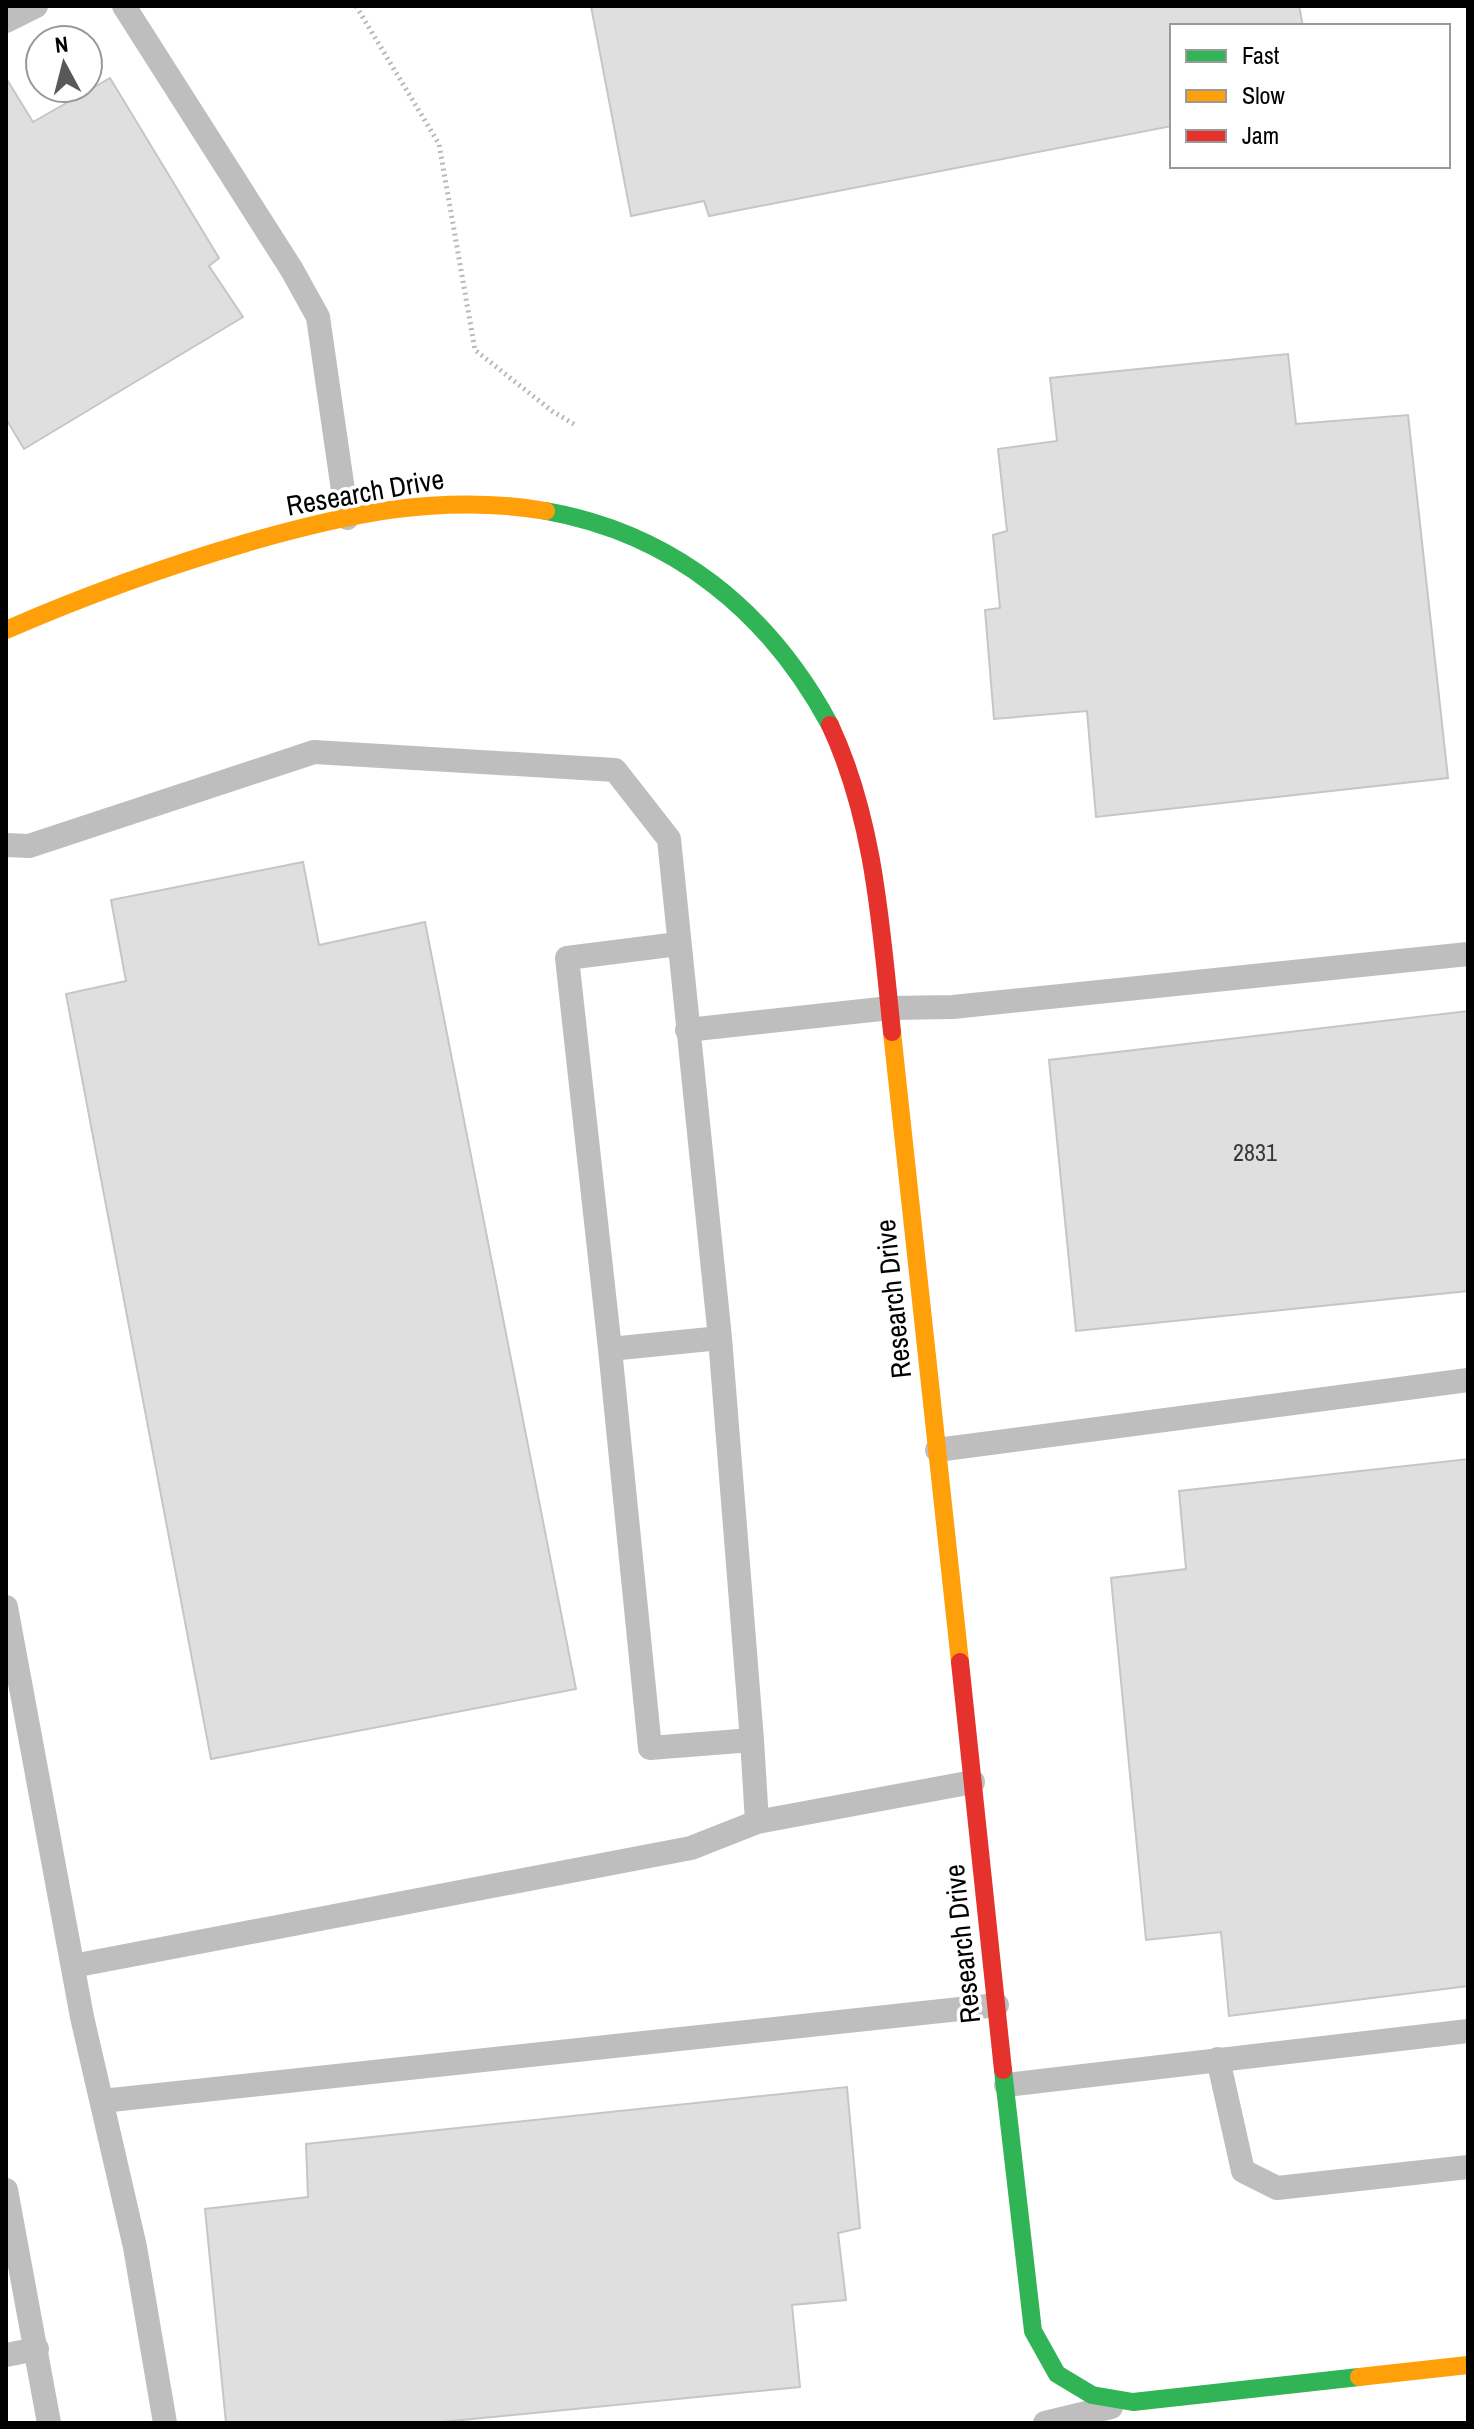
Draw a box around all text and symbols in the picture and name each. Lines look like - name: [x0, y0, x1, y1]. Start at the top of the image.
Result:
- north arrow: [24, 24, 104, 104]
- legend: [1170, 24, 1450, 168]
- text: N: [53, 28, 70, 60]
- text: Fast: [1242, 39, 1280, 71]
- text: Slow: [1242, 79, 1285, 111]
- text: Jam: [1242, 119, 1279, 151]
- street label: Research Drive: [283, 459, 447, 525]
- house number: 2831: [1233, 1136, 1277, 1168]
- street label: Research Drive: [866, 1218, 920, 1380]
- street label: Research Drive: [935, 1863, 989, 2025]

